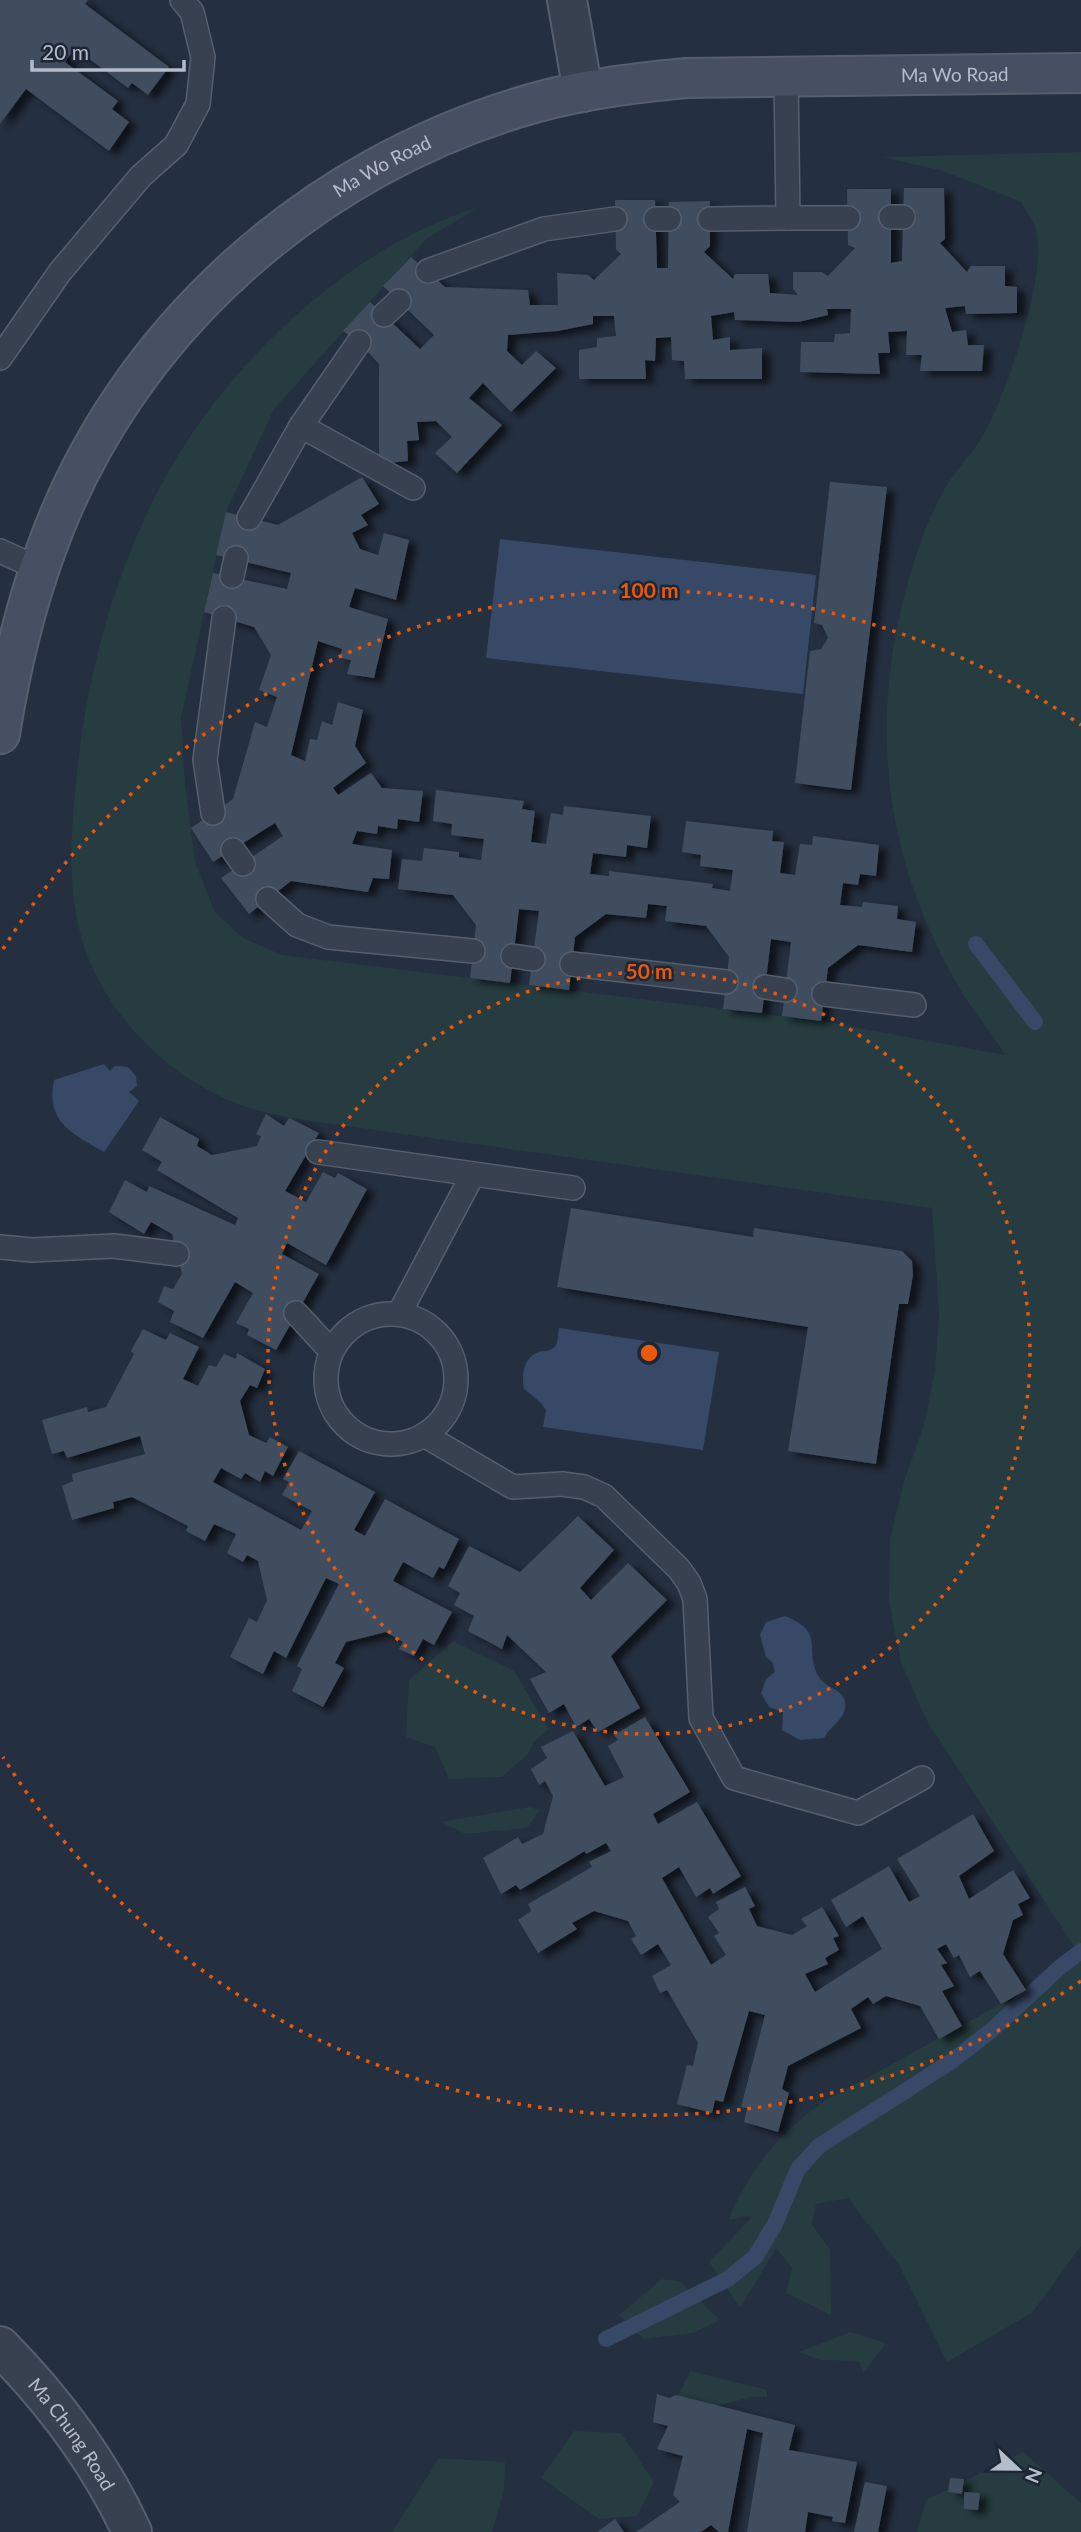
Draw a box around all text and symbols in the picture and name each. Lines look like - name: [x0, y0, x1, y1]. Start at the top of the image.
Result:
- scale bar: [32, 28, 184, 72]
- text: 20 m: [42, 39, 89, 64]
- street label: Ma Wo Road: [901, 62, 1009, 86]
- street label: Ma Wo Road: [329, 130, 434, 202]
- text: 100 m: [619, 577, 679, 602]
- text: 50 m: [625, 958, 673, 983]
- centre of rings: [637, 1341, 661, 1365]
- street label: Ma Chung Road: [24, 2373, 120, 2494]
- north arrow: [983, 2434, 1053, 2504]
- text: N: [1021, 2464, 1048, 2487]

